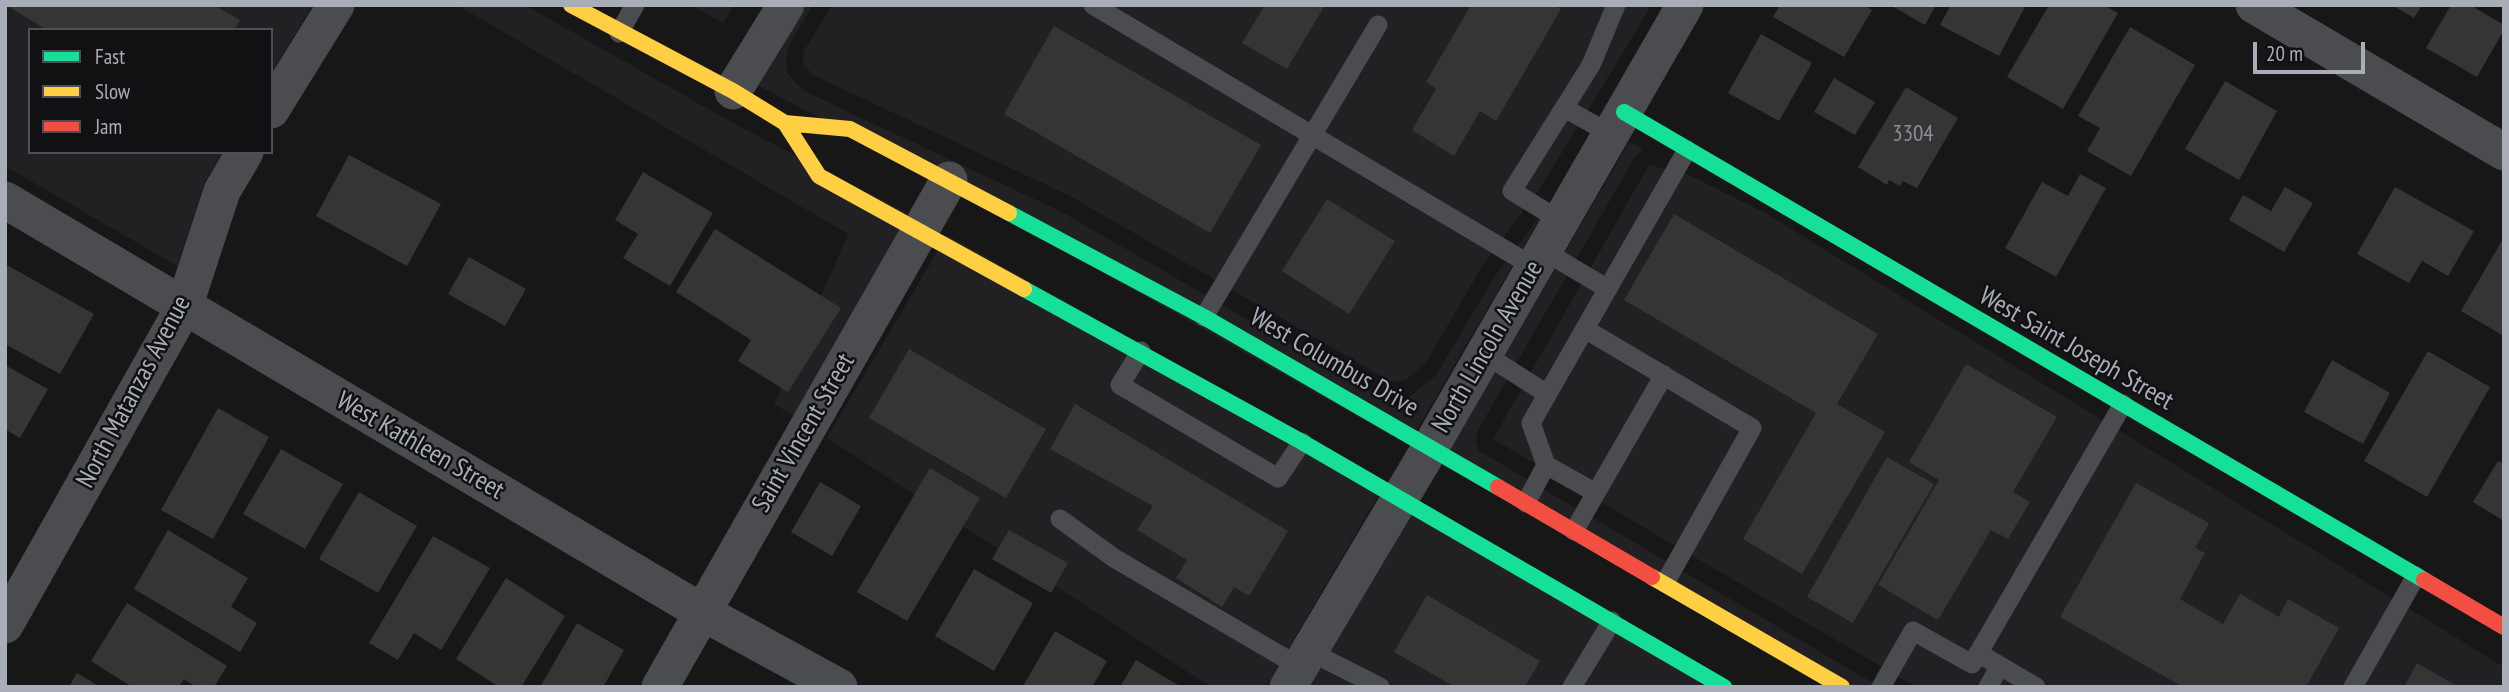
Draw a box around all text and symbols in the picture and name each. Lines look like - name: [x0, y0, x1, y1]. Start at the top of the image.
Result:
- legend: [28, 28, 273, 154]
- scale bar: [2257, 28, 2369, 72]
- text: 20 m: [2266, 40, 2303, 67]
- text: Fast: [95, 43, 125, 70]
- text: Slow: [95, 78, 130, 105]
- text: Jam: [95, 113, 122, 140]
- house number: 3304: [1892, 120, 1934, 148]
- street label: North Lincoln Avenue: [1426, 255, 1550, 439]
- street label: West Saint Joseph Street: [1973, 281, 2179, 417]
- street label: North Matanzas Avenue: [70, 291, 198, 493]
- street label: West Columbus Drive: [1244, 302, 1424, 424]
- street label: Saint Vincent Street: [746, 348, 862, 518]
- street label: West Kathleen Street: [331, 385, 509, 507]

